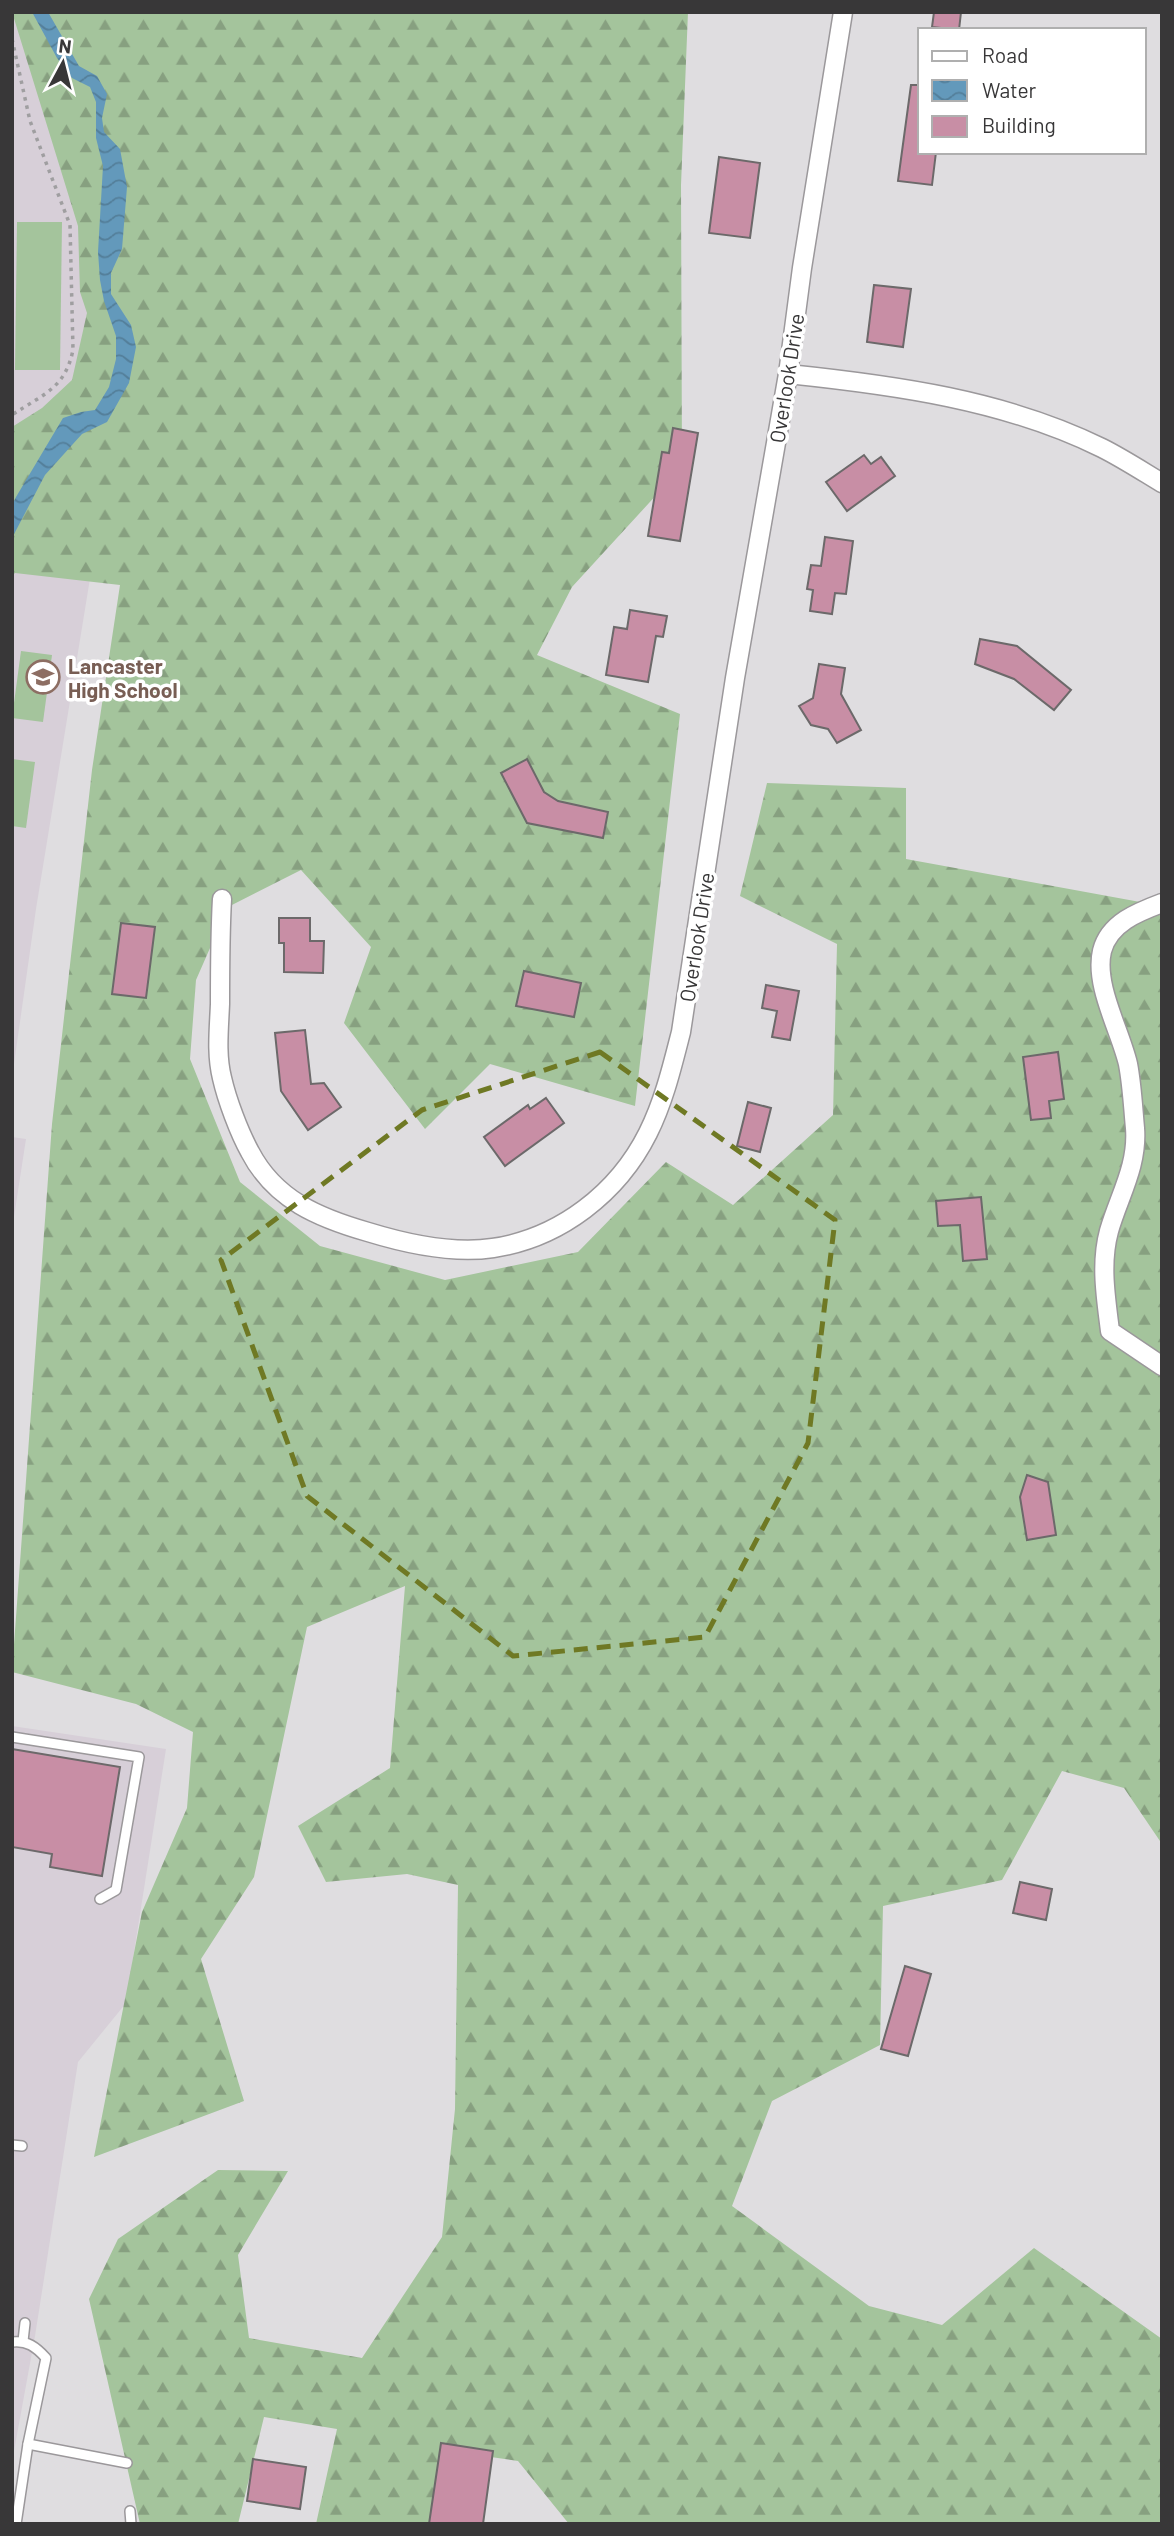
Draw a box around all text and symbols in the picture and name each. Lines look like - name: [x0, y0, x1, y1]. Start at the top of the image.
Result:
- north arrow: [28, 28, 98, 98]
- legend: [918, 28, 1146, 154]
- text: N: [57, 33, 73, 58]
- text: Road: [982, 42, 1028, 67]
- text: Water: [982, 77, 1037, 102]
- text: Building: [982, 112, 1056, 137]
- street label: Overlook Drive: [763, 311, 809, 445]
- place label: Lancaster High School: [68, 653, 178, 702]
- school or university icon: Lancaster High School: [24, 658, 62, 696]
- street label: Overlook Drive: [673, 870, 719, 1004]

